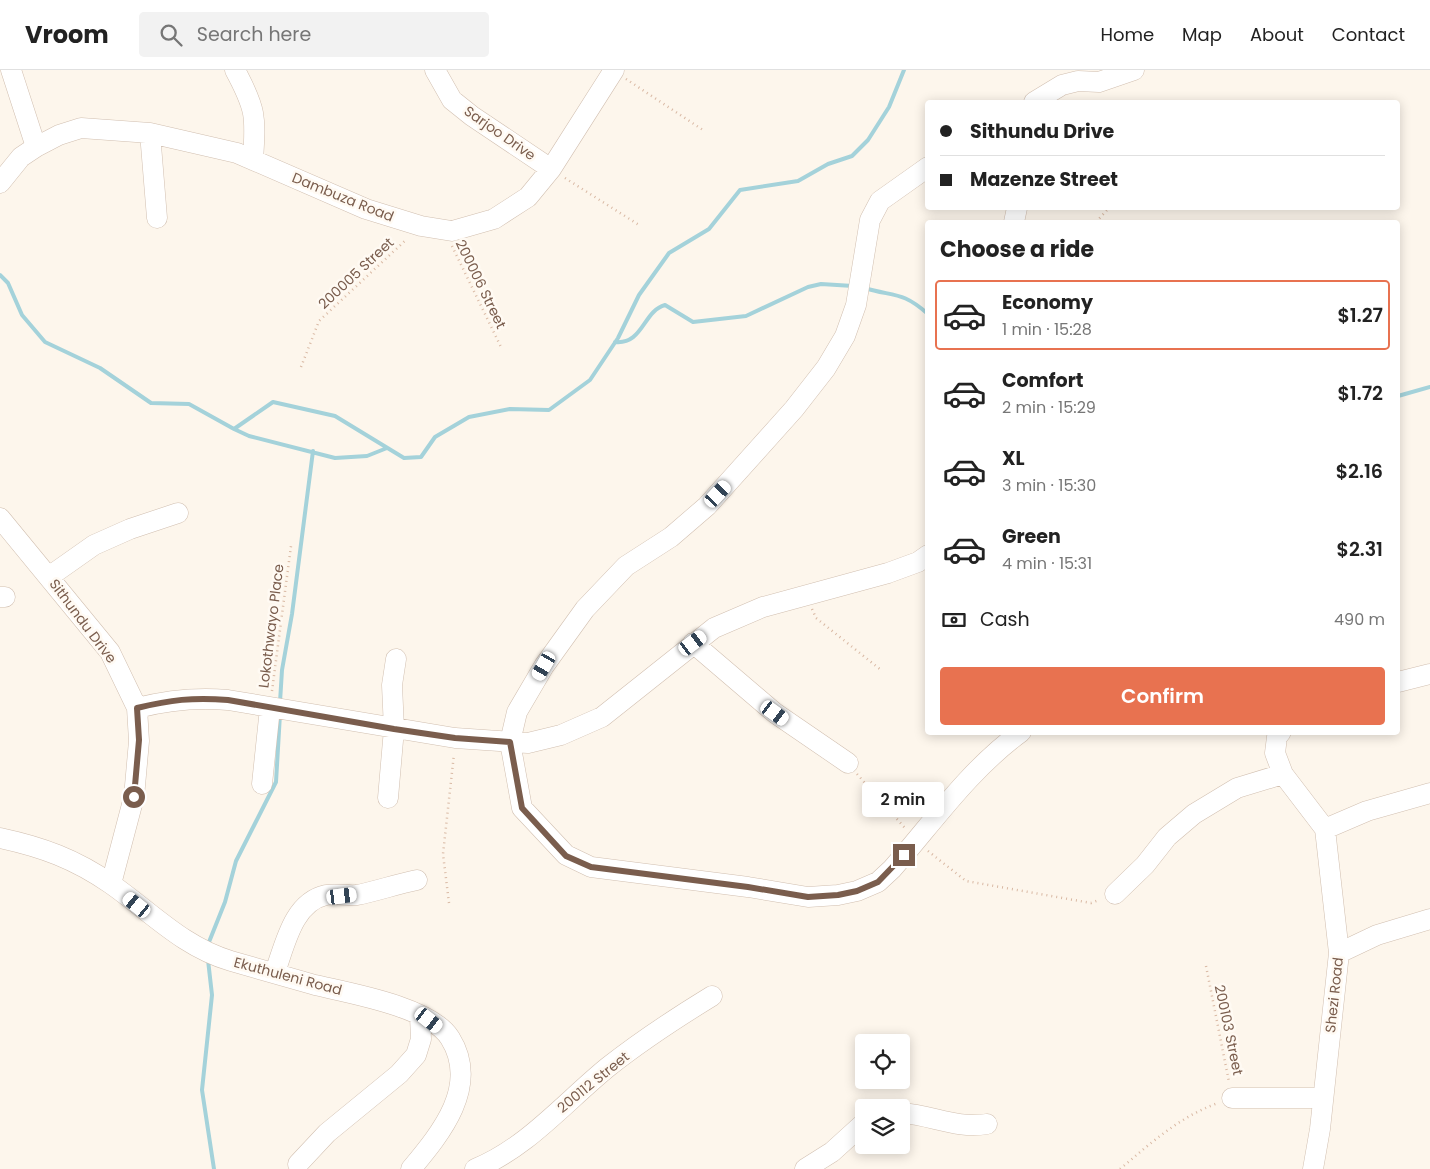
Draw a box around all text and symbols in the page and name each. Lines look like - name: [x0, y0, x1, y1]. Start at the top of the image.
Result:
- search box: [139, 12, 489, 57]
- text: Vroom: [25, 18, 109, 51]
- icon: search: [157, 21, 185, 49]
- text: Search here: [197, 21, 311, 48]
- text: Home: [1100, 22, 1154, 47]
- text: Map: [1182, 22, 1222, 47]
- text: About: [1250, 22, 1304, 47]
- text: Contact: [1332, 22, 1405, 47]
- street label: Sarjoo Drive: [460, 101, 540, 165]
- text: Sithundu Drive: [970, 118, 1114, 145]
- text: Mazenze Street: [970, 166, 1118, 193]
- street label: Dambuza Road: [289, 167, 397, 227]
- street label: 200005 Street: [314, 233, 398, 313]
- text: Choose a ride: [940, 234, 1094, 265]
- street label: 200006 Street: [451, 236, 511, 332]
- text: Economy: [1002, 289, 1093, 316]
- icon: car: [942, 293, 987, 338]
- text: $1.27: [1337, 302, 1383, 329]
- text: 1 min · 15:28: [1002, 318, 1092, 341]
- text: Comfort: [1002, 367, 1084, 394]
- icon: car: [942, 371, 987, 416]
- text: $1.72: [1337, 380, 1383, 407]
- text: 2 min · 15:29: [1002, 396, 1096, 419]
- text: XL: [1002, 445, 1025, 472]
- icon: car: [942, 449, 987, 494]
- text: $2.16: [1336, 458, 1383, 485]
- text: 3 min · 15:30: [1002, 474, 1096, 497]
- car: [702, 478, 733, 510]
- text: Green: [1002, 523, 1061, 550]
- icon: car: [942, 527, 987, 572]
- text: $2.31: [1336, 536, 1383, 563]
- text: 4 min · 15:31: [1002, 552, 1092, 575]
- street label: Lokothwayo Place: [253, 562, 289, 689]
- street label: Sithundu Drive: [45, 575, 122, 668]
- icon: cash: [940, 606, 968, 634]
- text: Cash: [980, 606, 1030, 633]
- text: 490 m: [1334, 608, 1385, 631]
- car: [676, 628, 709, 658]
- car: [530, 649, 557, 683]
- button: Confirm: [940, 667, 1385, 725]
- car: [758, 698, 791, 728]
- callout: 2 min: [863, 782, 945, 818]
- route start: [123, 786, 145, 808]
- text: 2 min: [881, 788, 925, 811]
- route end: [893, 844, 915, 866]
- car: [326, 887, 357, 905]
- car: [120, 890, 153, 920]
- street label: Ekuthuleni Road: [232, 952, 344, 1000]
- street label: Shezi Road: [1320, 956, 1348, 1034]
- street label: 200103 Street: [1210, 983, 1248, 1077]
- car: [412, 1005, 445, 1035]
- map controls: [855, 1034, 910, 1154]
- button: locate: [855, 1034, 910, 1089]
- street label: 200112 Street: [553, 1047, 633, 1117]
- button: layers: [855, 1099, 910, 1154]

